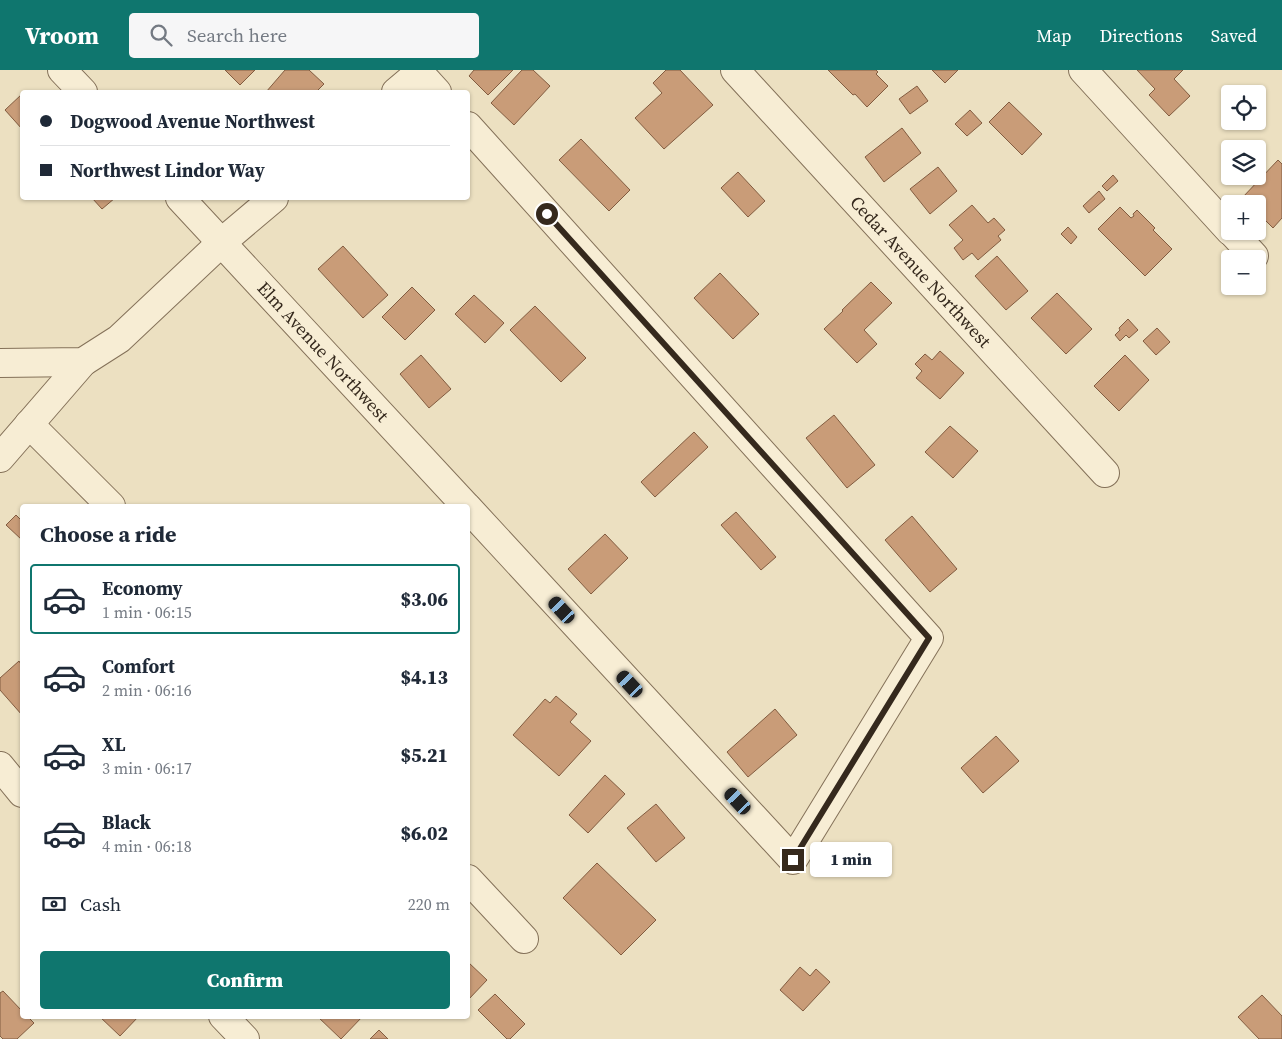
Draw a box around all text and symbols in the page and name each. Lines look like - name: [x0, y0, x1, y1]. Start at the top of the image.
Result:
- search box: [129, 13, 479, 58]
- text: Vroom: [25, 19, 99, 52]
- icon: search: [147, 21, 175, 49]
- text: Search here: [187, 22, 287, 48]
- text: Map: [1036, 23, 1072, 48]
- text: Directions: [1100, 23, 1183, 48]
- text: Saved: [1211, 23, 1257, 48]
- map controls: [1221, 85, 1266, 295]
- button: locate: [1221, 85, 1266, 130]
- text: Dogwood Avenue Northwest: [70, 108, 315, 134]
- button: layers: [1221, 140, 1266, 185]
- text: Northwest Lindor Way: [70, 157, 265, 183]
- street label: Cedar Avenue Northwest: [844, 190, 997, 353]
- button: +: [1221, 195, 1266, 240]
- route start: [536, 203, 558, 225]
- button: −: [1221, 250, 1266, 295]
- street label: Elm Avenue Northwest: [252, 276, 395, 427]
- text: Choose a ride: [40, 519, 177, 549]
- text: Economy: [102, 575, 183, 601]
- icon: car: [42, 577, 87, 622]
- text: $3.06: [400, 586, 448, 612]
- car: [546, 594, 577, 626]
- text: 1 min · 06:15: [102, 601, 192, 623]
- text: Comfort: [102, 653, 175, 679]
- icon: car: [42, 655, 87, 700]
- text: $4.13: [400, 664, 448, 690]
- car: [614, 668, 645, 700]
- text: 2 min · 06:16: [102, 679, 192, 701]
- text: XL: [102, 731, 125, 757]
- icon: car: [42, 733, 87, 778]
- text: $5.21: [400, 742, 448, 768]
- text: 3 min · 06:17: [102, 757, 192, 779]
- car: [722, 785, 753, 817]
- text: Black: [102, 809, 151, 835]
- icon: car: [42, 811, 87, 856]
- text: $6.02: [400, 820, 448, 846]
- text: 4 min · 06:18: [102, 835, 192, 857]
- callout: 1 min: [810, 842, 893, 878]
- text: 1 min: [830, 848, 872, 870]
- route end: [782, 849, 804, 871]
- icon: cash: [40, 890, 68, 918]
- text: Cash: [80, 891, 121, 917]
- text: 220 m: [408, 893, 450, 915]
- button: Confirm: [40, 951, 450, 1009]

